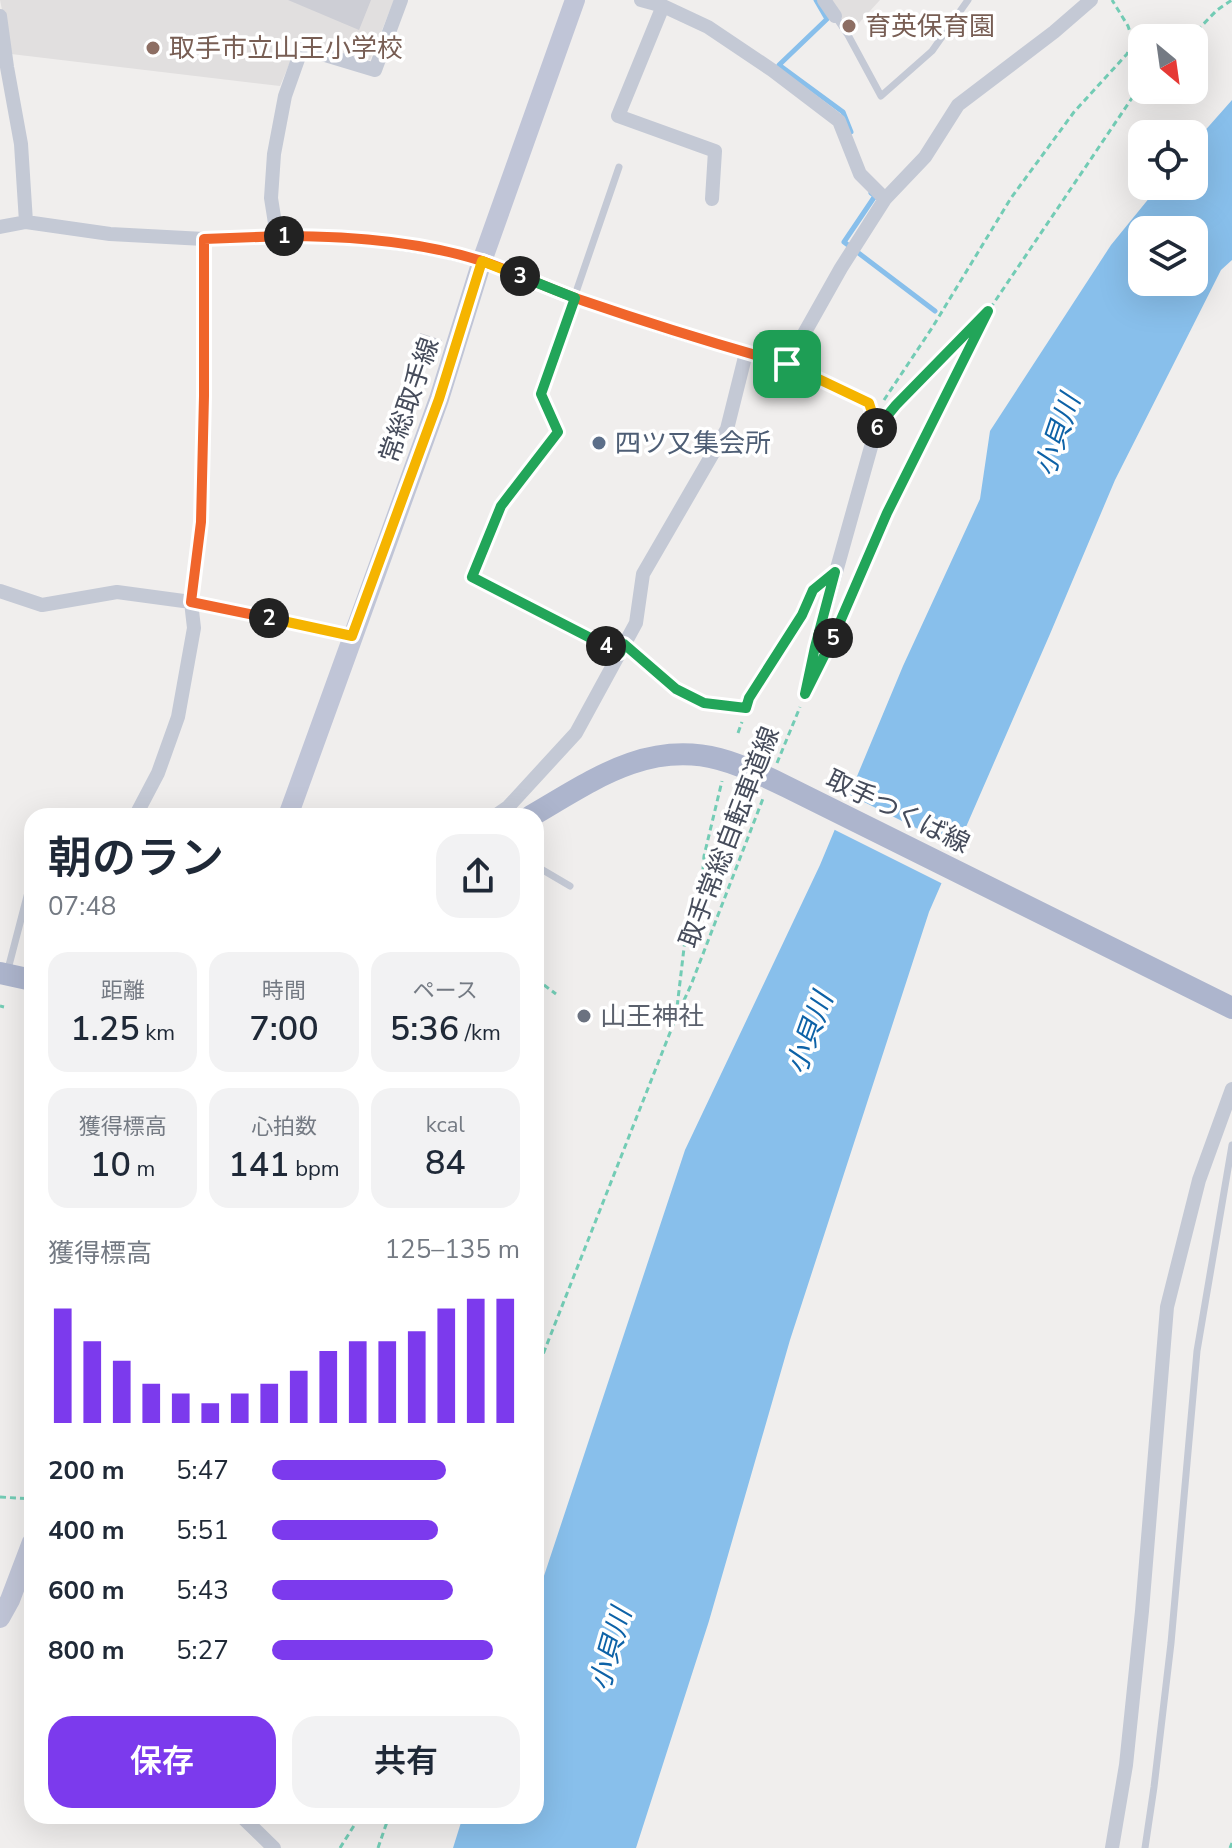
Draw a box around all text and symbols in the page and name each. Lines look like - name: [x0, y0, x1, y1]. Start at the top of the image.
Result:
- place label: 育英保育園: [865, 9, 995, 44]
- marker: 育英保育園: [840, 17, 858, 35]
- north arrow: [1128, 24, 1208, 104]
- map controls: [1128, 24, 1208, 296]
- place label: 取手市立山王小学校: [169, 31, 403, 66]
- marker: 取手市立山王小学校: [144, 39, 162, 57]
- button: locate: [1128, 120, 1208, 200]
- pin: 1: [264, 216, 304, 256]
- button: layers: [1128, 216, 1208, 296]
- text: 1: [277, 221, 291, 251]
- pin: 3: [500, 256, 540, 296]
- text: 3: [513, 261, 527, 291]
- pin: [753, 330, 821, 398]
- street label: 常総取手線: [372, 333, 447, 467]
- icon: arrive: [765, 342, 809, 386]
- water label: 小貝川: [1026, 387, 1091, 481]
- pin: 6: [857, 408, 897, 448]
- text: 6: [870, 413, 884, 443]
- place label: 四ツ又集会所: [615, 426, 771, 461]
- marker: 四ツ又集会所: [590, 434, 608, 452]
- pin: 2: [249, 598, 289, 638]
- text: 2: [262, 603, 276, 633]
- pin: 5: [813, 618, 853, 658]
- text: 5: [826, 623, 840, 653]
- pin: 4: [586, 626, 626, 666]
- text: 4: [599, 631, 613, 661]
- street label: 取手常総自転車道線: [671, 722, 788, 953]
- street label: 取手つくば線: [820, 762, 976, 861]
- text: 朝のラン: [48, 829, 224, 889]
- button: share: [436, 834, 520, 918]
- text: 07:48: [48, 889, 116, 924]
- text: 距離: [101, 976, 145, 1006]
- text: 時間: [262, 976, 306, 1006]
- text: ペース: [413, 976, 478, 1006]
- water label: 小貝川: [778, 985, 843, 1079]
- place label: 山王神社: [600, 999, 704, 1034]
- text: 1.25: [70, 1006, 140, 1052]
- text: 7:00: [249, 1006, 319, 1052]
- text: 5:36: [390, 1006, 459, 1052]
- marker: 山王神社: [575, 1007, 593, 1025]
- text: km: [140, 1018, 175, 1048]
- text: /km: [459, 1018, 501, 1048]
- text: kcal: [426, 1110, 465, 1140]
- text: 獲得標高: [79, 1112, 167, 1142]
- text: 心拍数: [251, 1112, 317, 1142]
- text: 84: [425, 1140, 466, 1186]
- text: 10: [90, 1142, 131, 1188]
- text: 141: [228, 1142, 290, 1188]
- text: m: [131, 1154, 155, 1184]
- text: bpm: [290, 1154, 340, 1184]
- text: 125–135 m: [384, 1232, 520, 1267]
- text: 獲得標高: [48, 1236, 152, 1271]
- text: 200 m: [48, 1453, 125, 1488]
- text: 5:47: [176, 1453, 229, 1488]
- text: 400 m: [48, 1513, 125, 1548]
- text: 5:51: [176, 1513, 229, 1548]
- text: 600 m: [48, 1573, 125, 1608]
- text: 5:43: [176, 1573, 229, 1608]
- water label: 小貝川: [581, 1601, 642, 1695]
- text: 800 m: [48, 1633, 125, 1668]
- text: 5:27: [176, 1633, 229, 1668]
- button: 保存: [48, 1716, 276, 1808]
- button: 共有: [292, 1716, 520, 1808]

